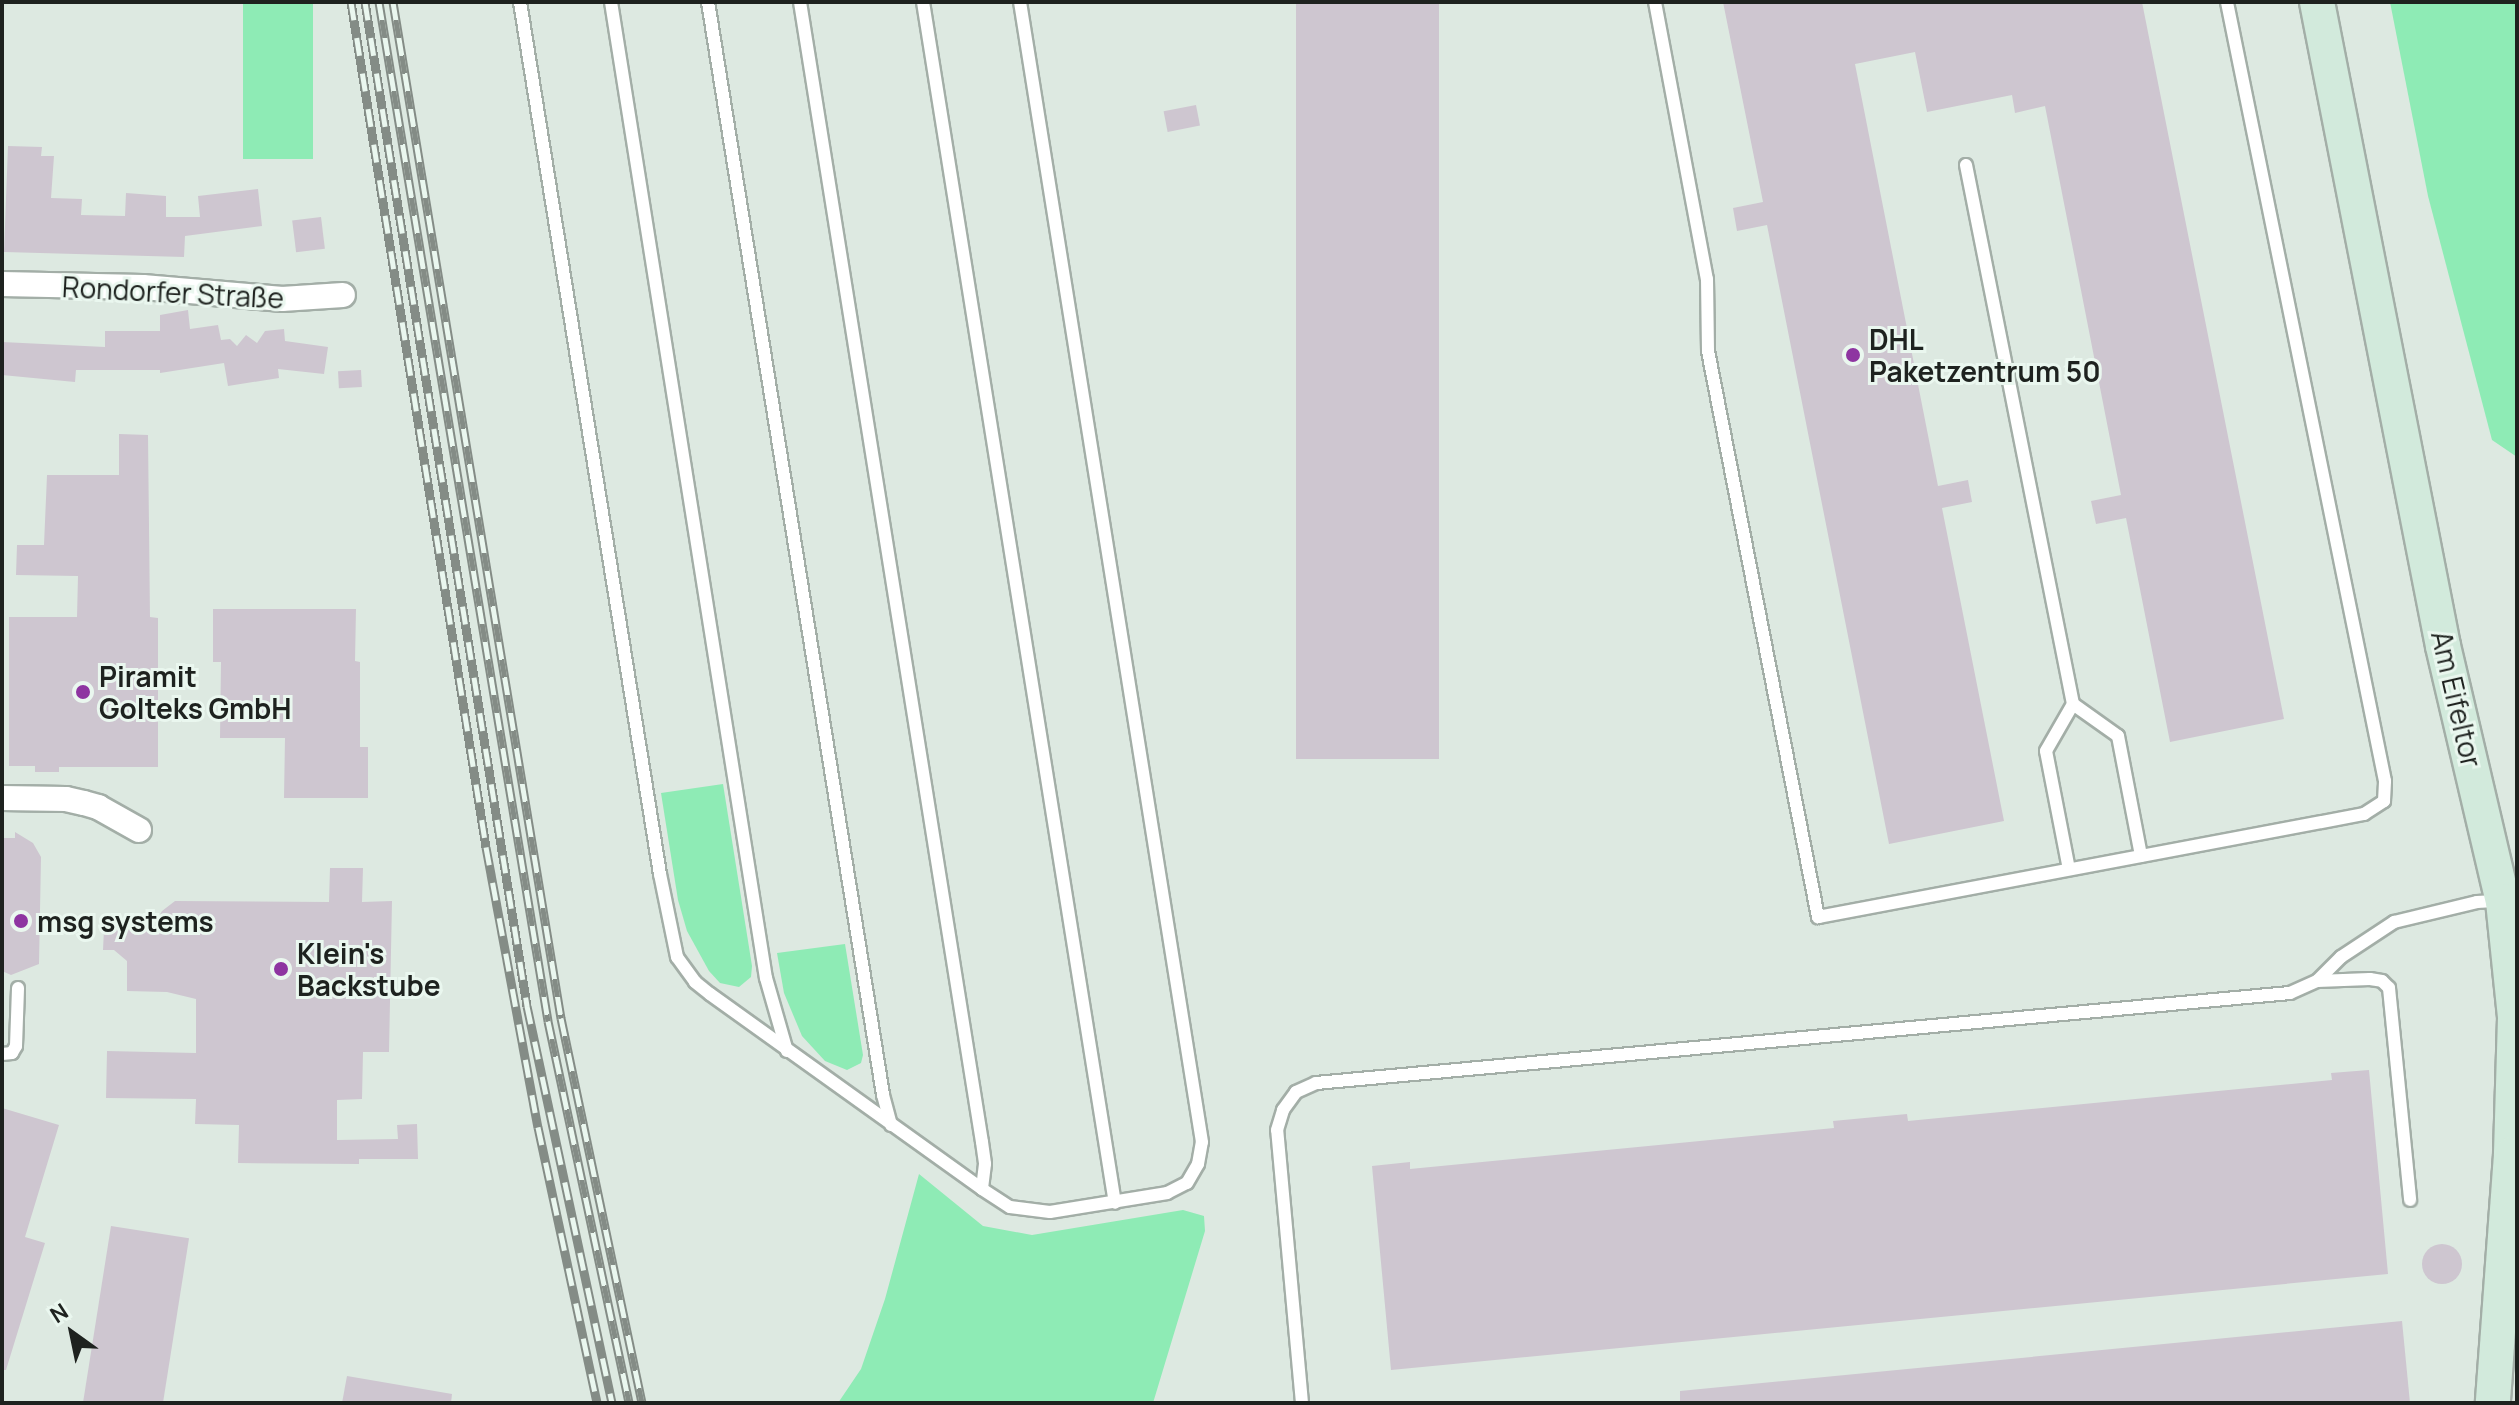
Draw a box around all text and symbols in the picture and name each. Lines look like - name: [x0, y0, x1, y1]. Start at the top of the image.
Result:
- street label: Rondorfer Straße: [61, 269, 285, 315]
- place label: DHL Paketzentrum 50: [1869, 322, 2101, 388]
- marker: DHL Paketzentrum 50: [1844, 346, 1862, 364]
- street label: Am Eifeltor: [2425, 627, 2489, 771]
- place label: Piramit Golteks GmbH: [99, 659, 292, 725]
- marker: Piramit Golteks GmbH: [74, 683, 92, 701]
- place label: msg systems: [37, 904, 214, 938]
- marker: msg systems: [12, 912, 30, 930]
- place label: Klein's Backstube: [297, 936, 441, 1002]
- marker: Klein's Backstube: [272, 960, 290, 978]
- north arrow: [32, 1293, 112, 1373]
- text: N: [44, 1296, 74, 1330]

